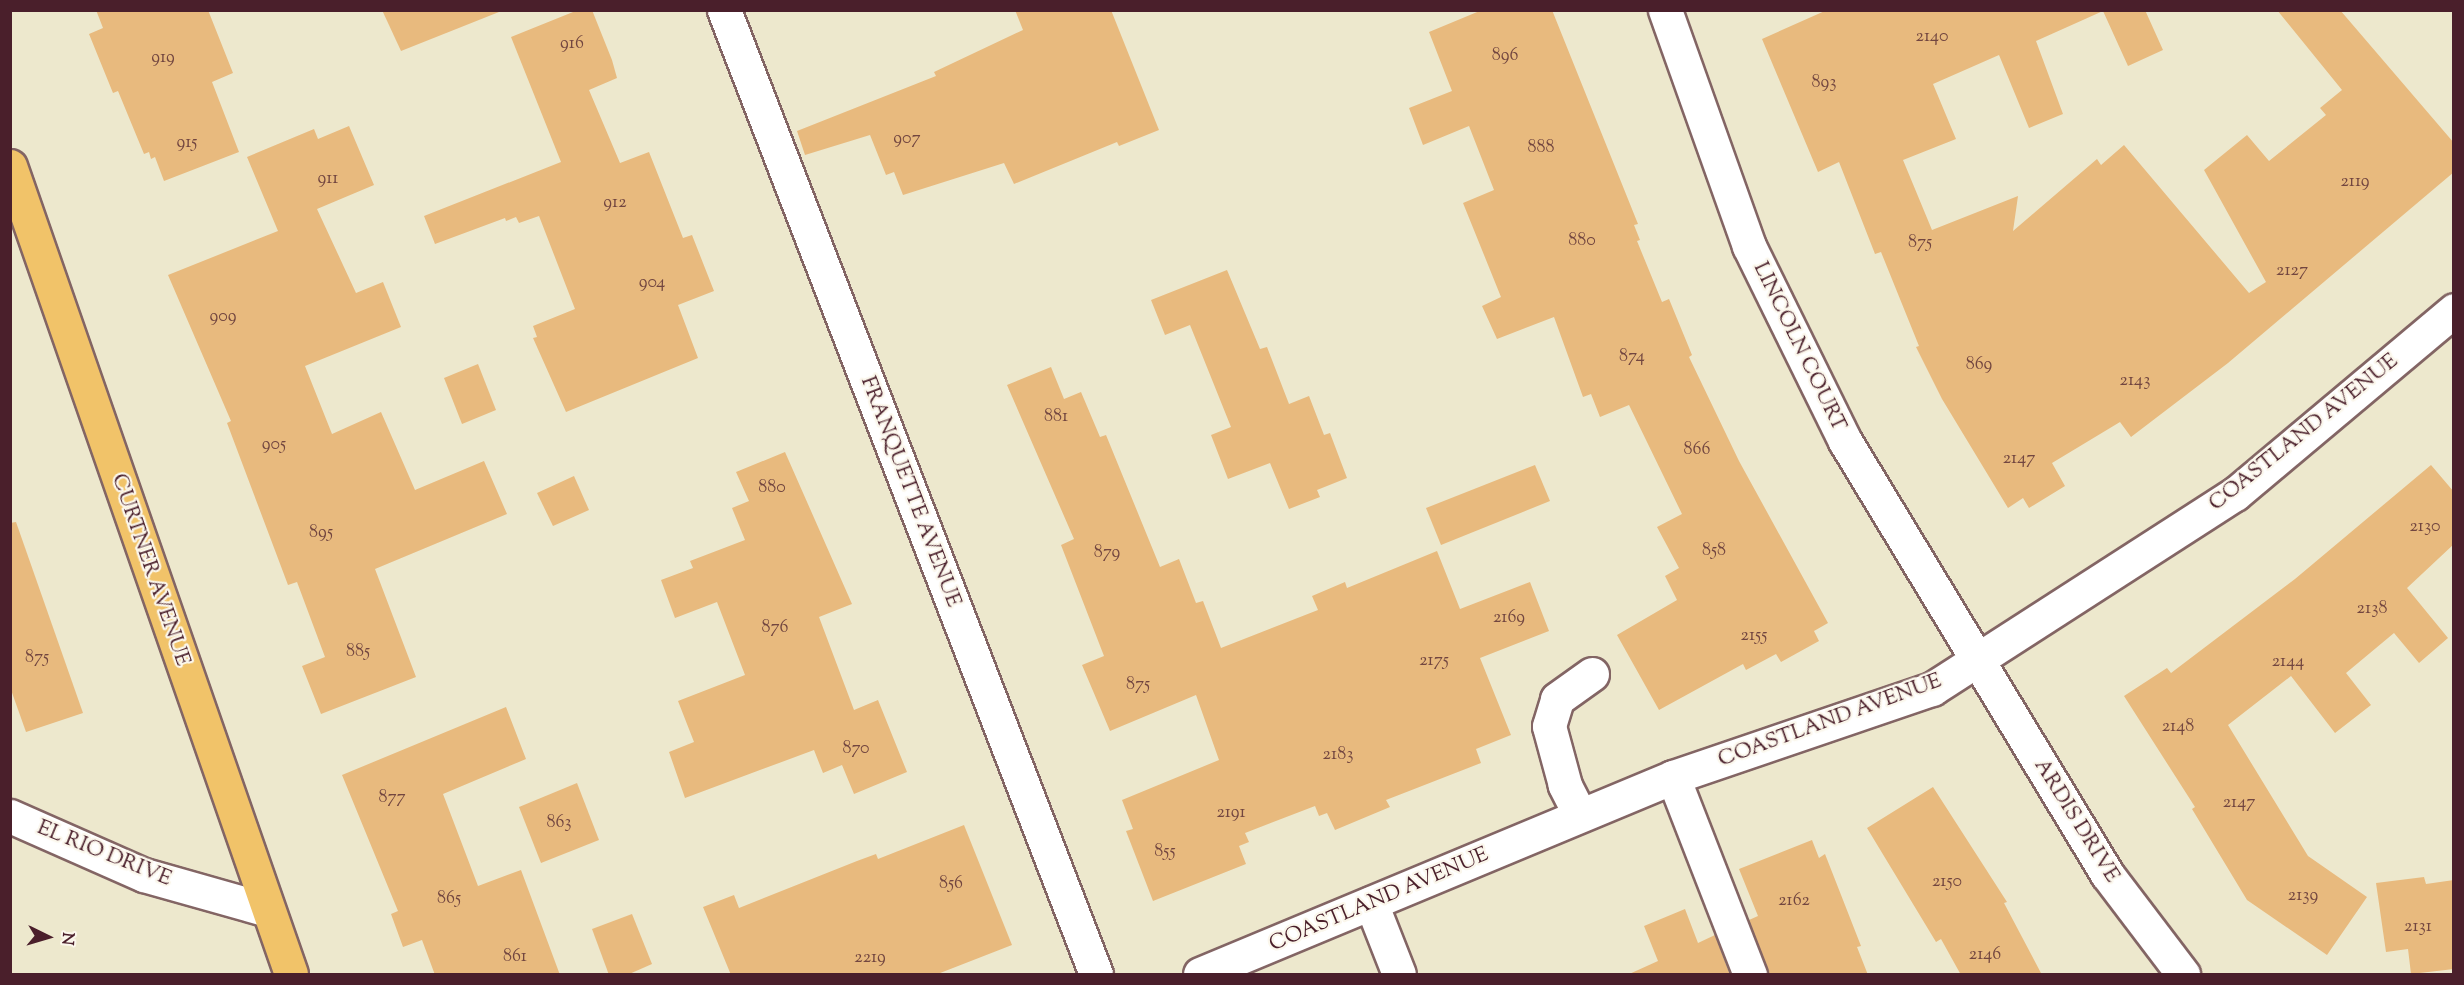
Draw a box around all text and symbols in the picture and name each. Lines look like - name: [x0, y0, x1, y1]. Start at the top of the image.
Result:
- house number: 2140: [1916, 26, 1948, 48]
- house number: 916: [560, 33, 584, 55]
- house number: 896: [1492, 45, 1518, 67]
- house number: 919: [151, 47, 175, 69]
- house number: 893: [1811, 72, 1837, 94]
- house number: 907: [893, 128, 921, 150]
- house number: 915: [176, 132, 198, 154]
- house number: 888: [1528, 137, 1554, 159]
- house number: 911: [318, 168, 338, 190]
- house number: 2119: [2340, 171, 2370, 193]
- house number: 912: [603, 192, 627, 214]
- house number: 880: [1568, 230, 1596, 252]
- house number: 875: [1908, 232, 1932, 254]
- street label: LINCOLN COURT: [1747, 258, 1851, 436]
- house number: 2127: [2276, 260, 2308, 282]
- house number: 904: [639, 272, 665, 294]
- house number: 909: [209, 306, 237, 328]
- house number: 874: [1619, 346, 1645, 368]
- street label: COASTLAND AVENUE: [2204, 349, 2404, 517]
- house number: 869: [1966, 354, 1992, 376]
- house number: 2143: [2120, 370, 2150, 392]
- street label: FRANQUETTE AVENUE: [854, 373, 966, 611]
- house number: 881: [1044, 406, 1068, 428]
- house number: 905: [262, 434, 286, 456]
- house number: 866: [1684, 439, 1710, 461]
- house number: 2147: [2003, 448, 2035, 470]
- street label: CURTNER AVENUE: [105, 471, 195, 669]
- house number: 880: [758, 477, 786, 499]
- house number: 2130: [2409, 516, 2441, 538]
- house number: 895: [309, 522, 333, 544]
- house number: 858: [1702, 540, 1726, 562]
- house number: 879: [1094, 542, 1120, 564]
- house number: 2138: [2357, 598, 2387, 620]
- house number: 2169: [1493, 607, 1525, 629]
- house number: 876: [762, 617, 788, 639]
- house number: 2155: [1740, 625, 1768, 647]
- house number: 885: [346, 641, 370, 663]
- house number: 875: [25, 647, 49, 669]
- house number: 2175: [1419, 650, 1449, 672]
- house number: 2144: [2272, 651, 2304, 673]
- street label: COASTLAND AVENUE: [1715, 669, 1945, 773]
- house number: 875: [1126, 674, 1150, 696]
- house number: 2148: [2162, 716, 2194, 738]
- house number: 870: [842, 738, 870, 760]
- house number: 2183: [1323, 744, 1353, 766]
- street label: ARDIS DRIVE: [2028, 755, 2124, 887]
- house number: 877: [378, 787, 406, 809]
- house number: 2147: [2223, 792, 2255, 814]
- house number: 2191: [1216, 802, 1246, 824]
- house number: 863: [546, 812, 572, 834]
- street label: EL RIO DRIVE: [33, 816, 175, 892]
- house number: 855: [1154, 841, 1176, 863]
- street label: COASTLAND AVENUE: [1266, 842, 1492, 958]
- house number: 2150: [1932, 871, 1962, 893]
- house number: 856: [939, 873, 963, 895]
- house number: 2139: [2288, 885, 2318, 907]
- house number: 865: [437, 888, 461, 910]
- house number: 2162: [1778, 890, 1810, 912]
- north arrow: [18, 907, 78, 967]
- house number: 2131: [2404, 916, 2432, 938]
- text: N: [54, 931, 78, 946]
- house number: 2146: [1969, 944, 2001, 966]
- house number: 861: [503, 946, 527, 968]
- house number: 2219: [854, 947, 886, 969]

